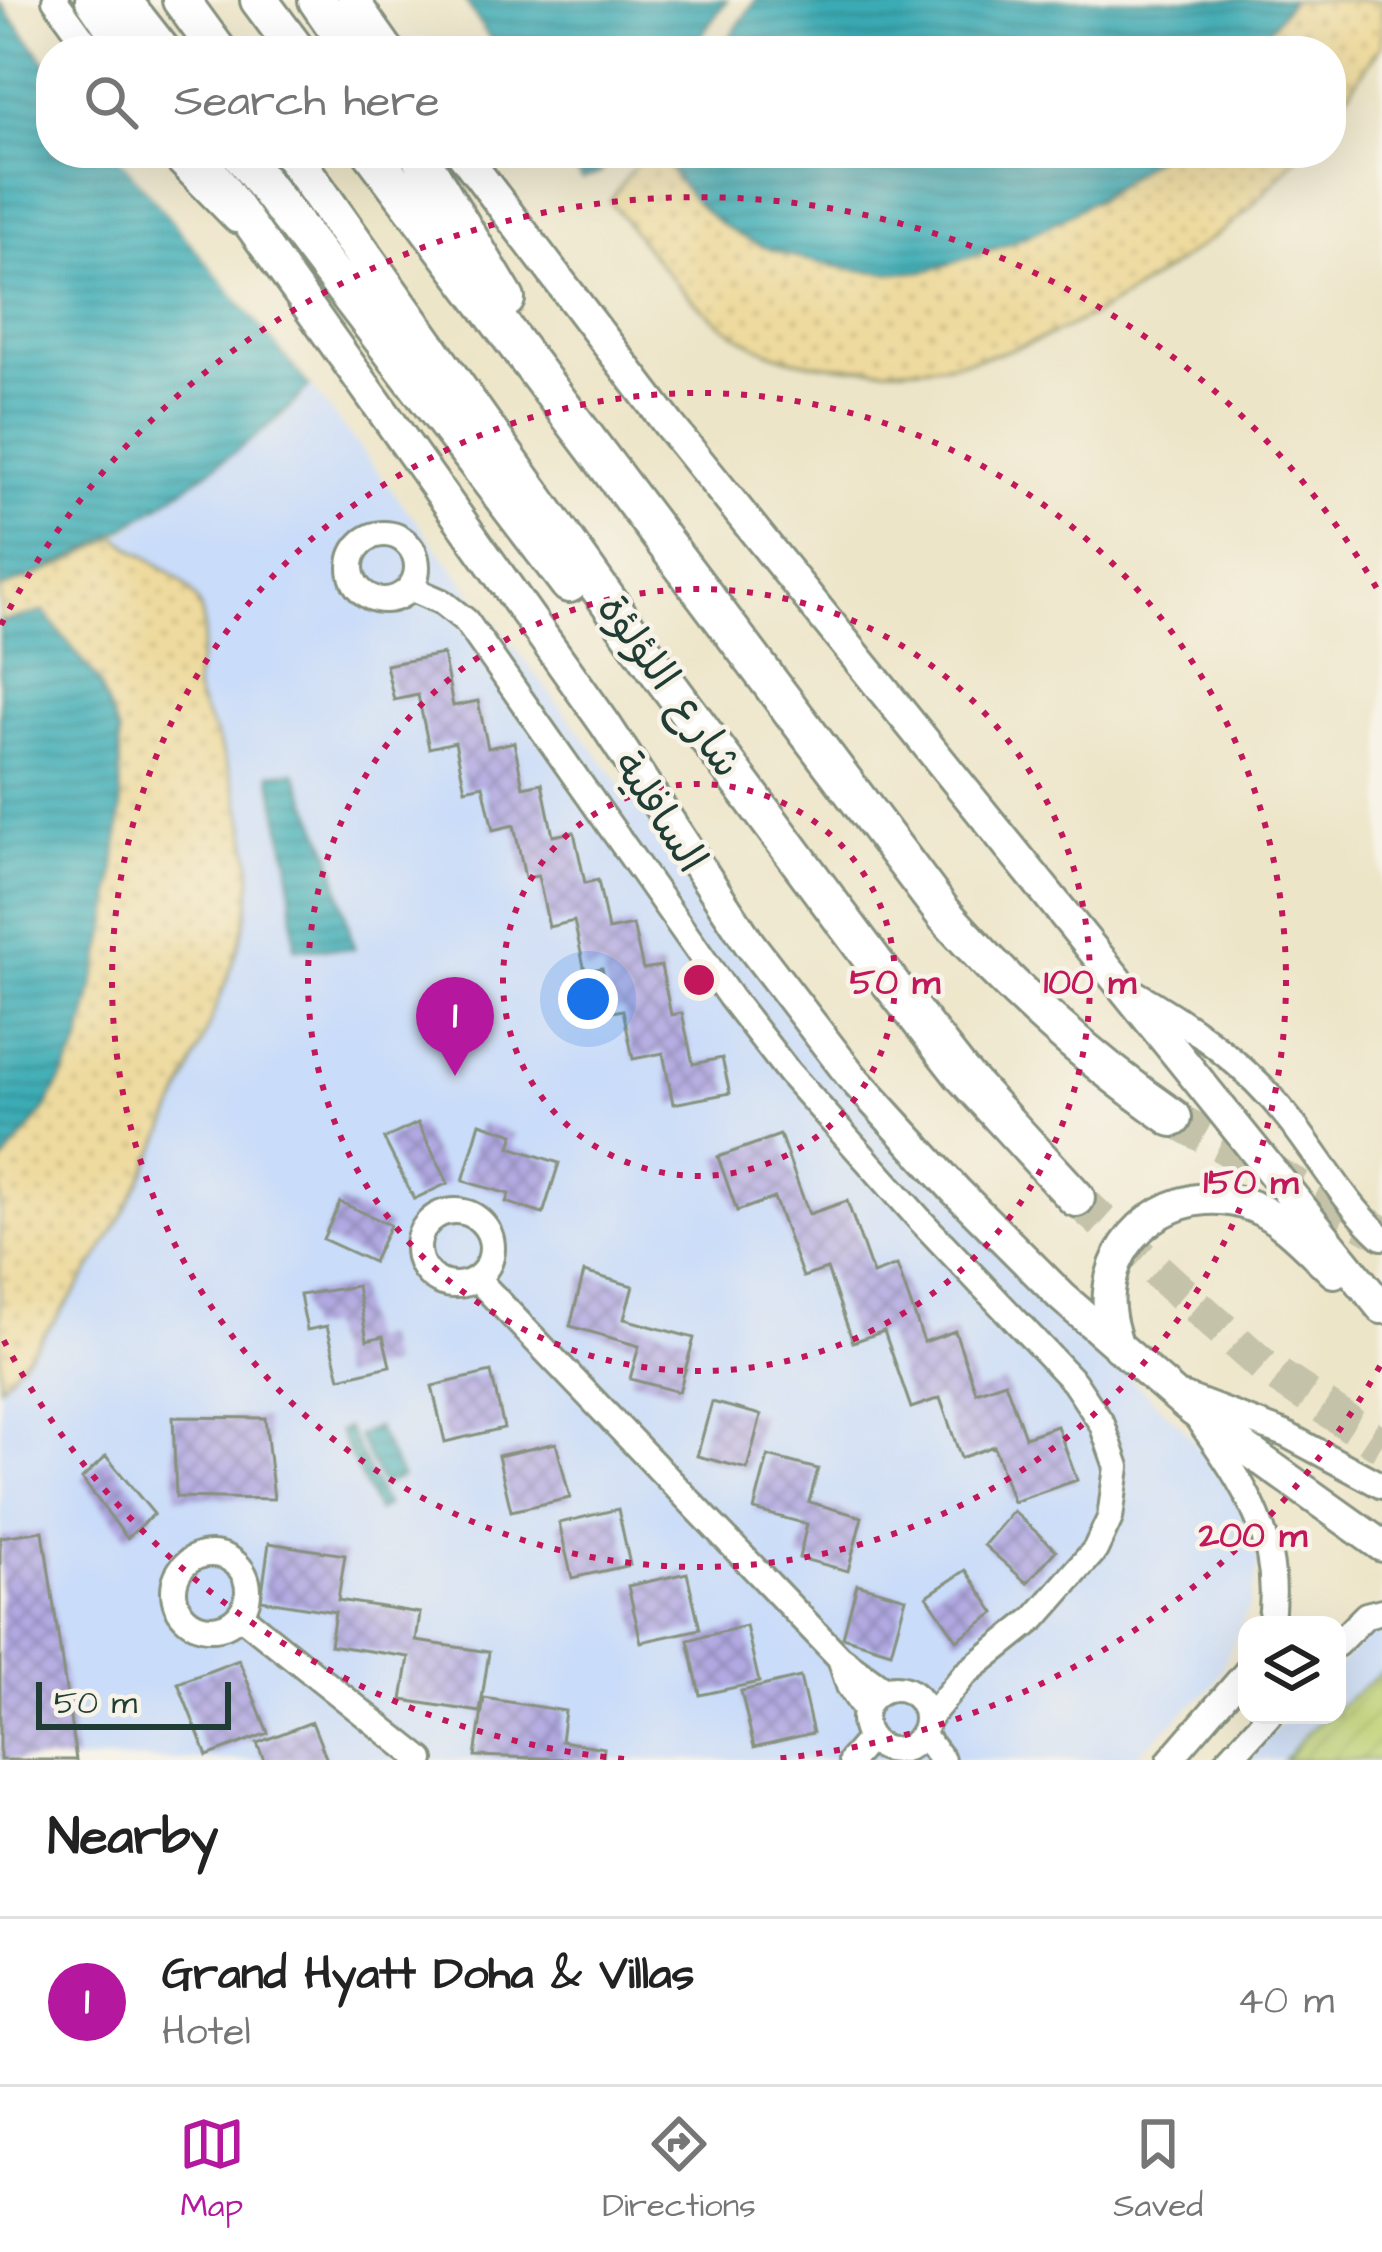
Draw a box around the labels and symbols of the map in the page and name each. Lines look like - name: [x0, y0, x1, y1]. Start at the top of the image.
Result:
- street label: شارع اللؤلؤة: [582, 583, 755, 790]
- street label: السافلية: [598, 741, 719, 885]
- text: 50 m: [850, 957, 941, 1008]
- text: 100 m: [1044, 957, 1137, 1008]
- centre of rings: [678, 959, 720, 1001]
- your location: [558, 969, 618, 1029]
- pin: 1: [416, 977, 494, 1076]
- text: 150 m: [1203, 1157, 1300, 1208]
- text: 200 m: [1198, 1510, 1308, 1561]
- scale bar: [36, 1676, 231, 1729]

